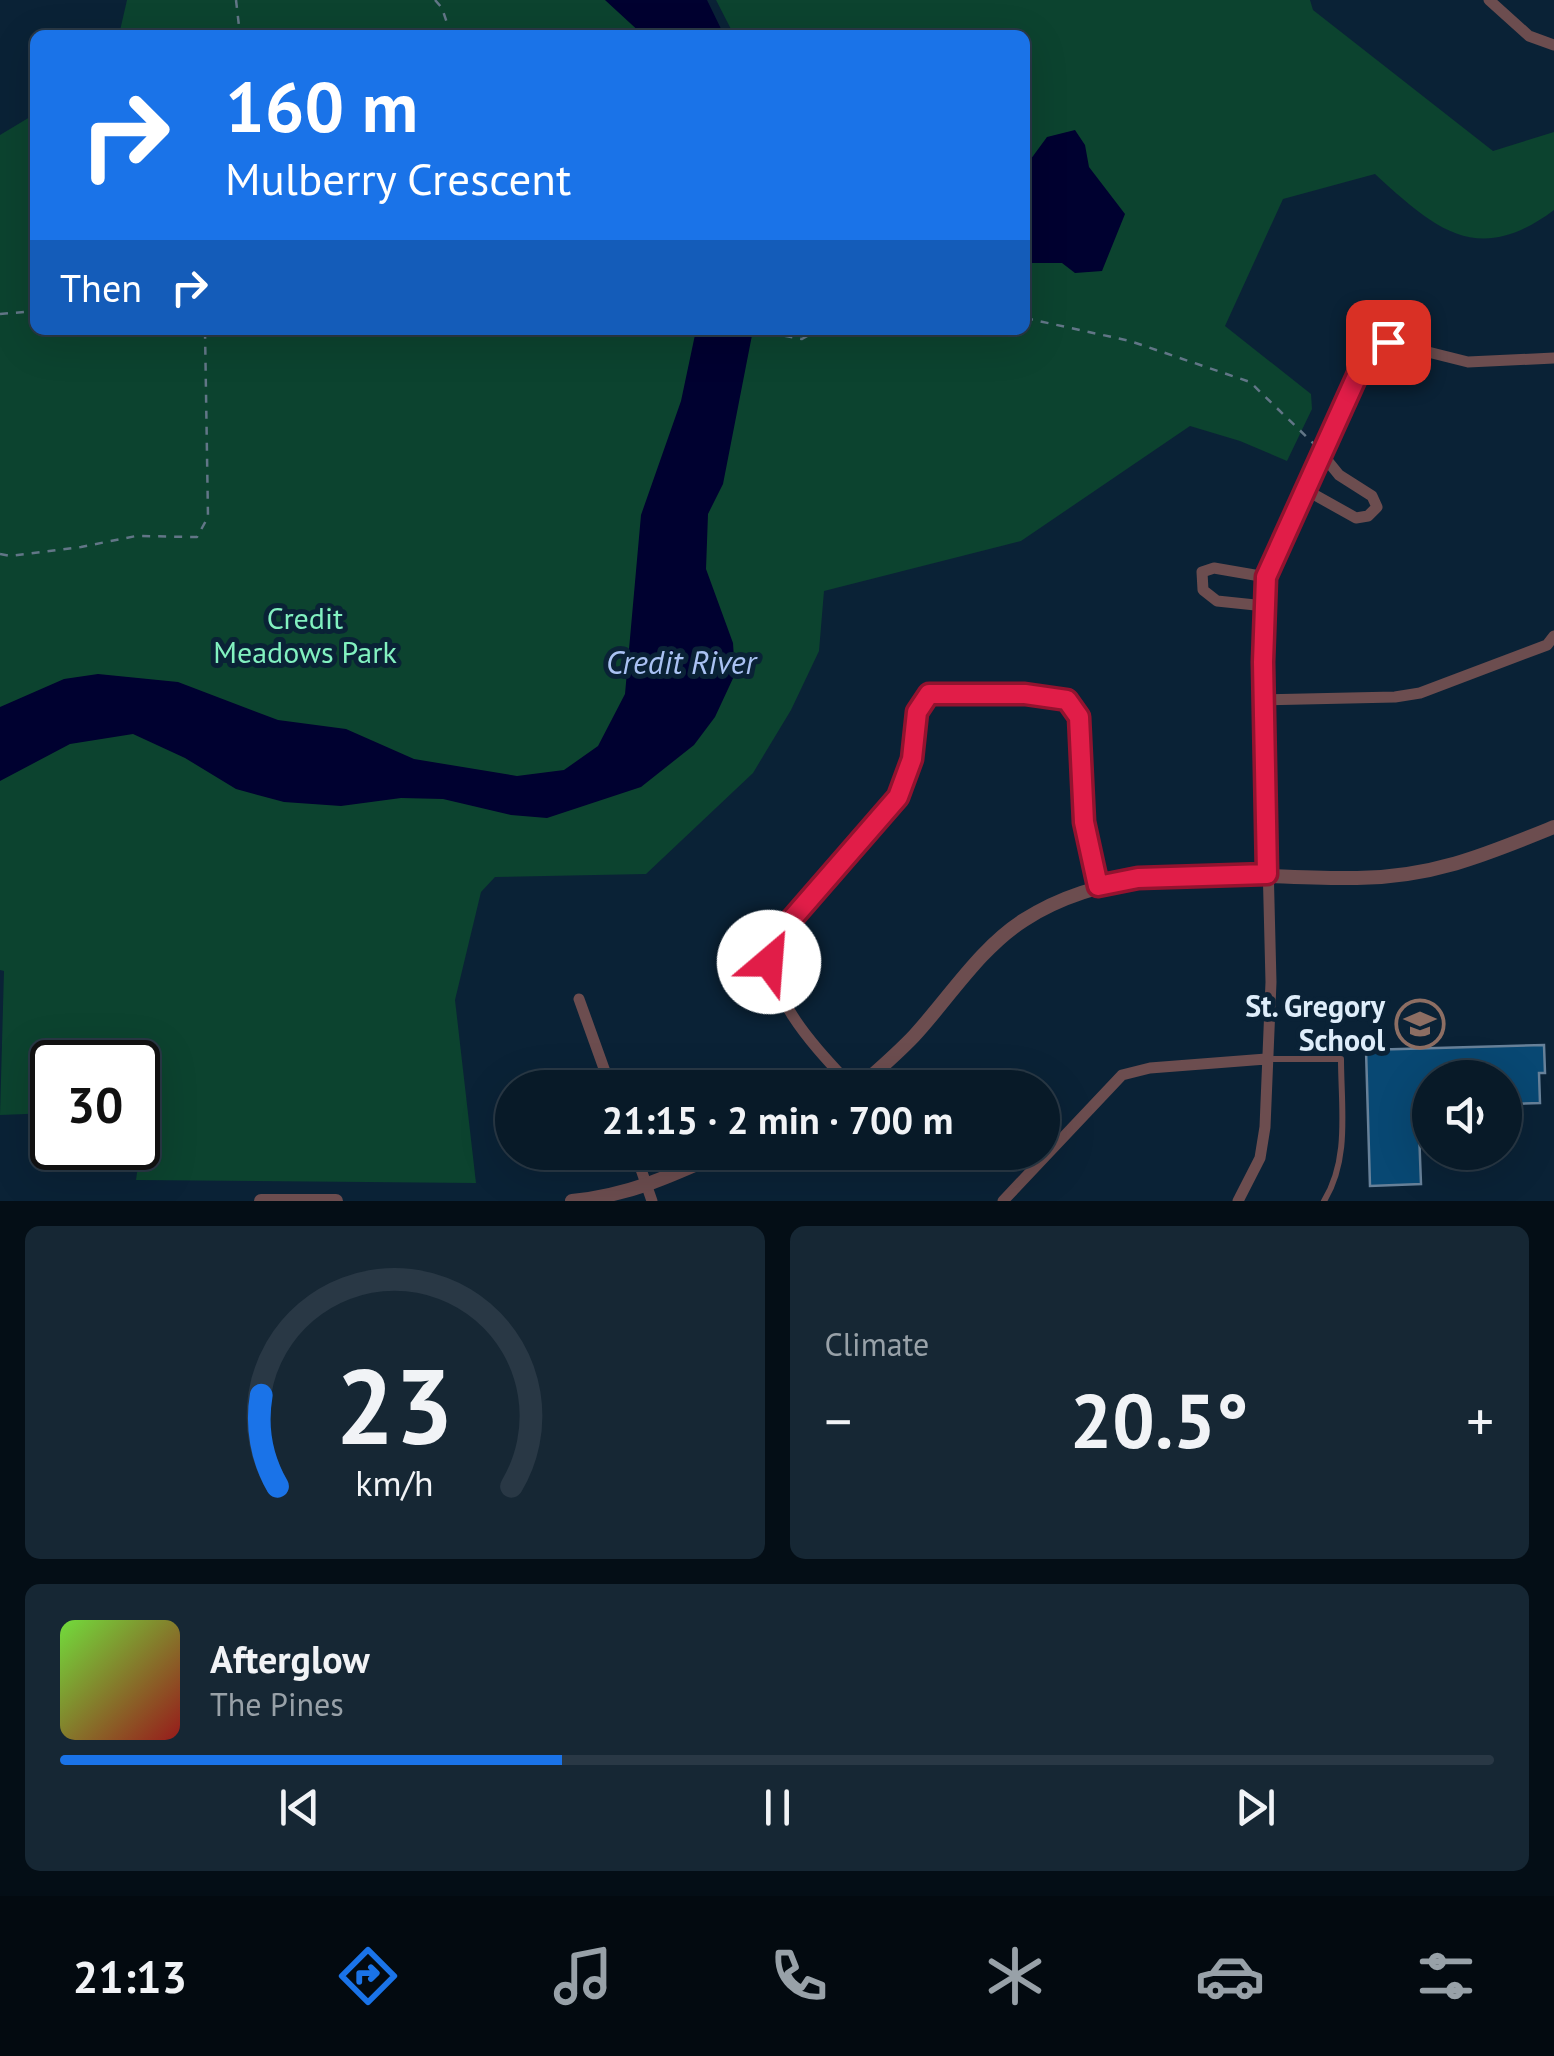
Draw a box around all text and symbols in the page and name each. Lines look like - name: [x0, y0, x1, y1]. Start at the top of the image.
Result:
- text: 160 m: [225, 61, 418, 151]
- icon: right: [60, 70, 190, 200]
- text: Mulberry Crescent: [225, 149, 571, 207]
- icon: right: [162, 260, 217, 315]
- text: Then: [60, 263, 142, 312]
- pin: [1346, 300, 1431, 385]
- icon: arrive: [1361, 315, 1416, 370]
- park label: Credit Meadows Park: [213, 598, 397, 671]
- water label: Credit River: [606, 641, 758, 683]
- position arrow: [717, 910, 821, 1014]
- place label: St. Gregory School: [1245, 986, 1386, 1059]
- school or university icon: St. Gregory School: [1394, 998, 1446, 1050]
- speed limit sign: 30: [30, 1040, 160, 1170]
- map controls: [1412, 1060, 1522, 1170]
- button: sound: [1412, 1060, 1522, 1170]
- text: 21:15 · 2 min · 700 m: [602, 1095, 953, 1144]
- text: Climate: [825, 1323, 929, 1365]
- text: 23: [336, 1338, 454, 1473]
- text: 20.5°: [1070, 1372, 1249, 1469]
- text: −: [825, 1385, 852, 1456]
- text: +: [1466, 1385, 1494, 1456]
- text: km/h: [356, 1460, 434, 1506]
- text: Afterglow: [210, 1634, 370, 1683]
- text: The Pines: [210, 1683, 344, 1725]
- icon: previous: [272, 1780, 327, 1835]
- icon: pause: [750, 1780, 805, 1835]
- icon: next: [1228, 1780, 1283, 1835]
- icon: directions: [333, 1941, 403, 2011]
- icon: music: [548, 1941, 618, 2011]
- icon: phone: [764, 1941, 834, 2011]
- icon: climate: [980, 1941, 1050, 2011]
- icon: car: [1195, 1941, 1265, 2011]
- icon: filters: [1411, 1941, 1481, 2011]
- text: 21:13: [73, 1947, 187, 2005]

